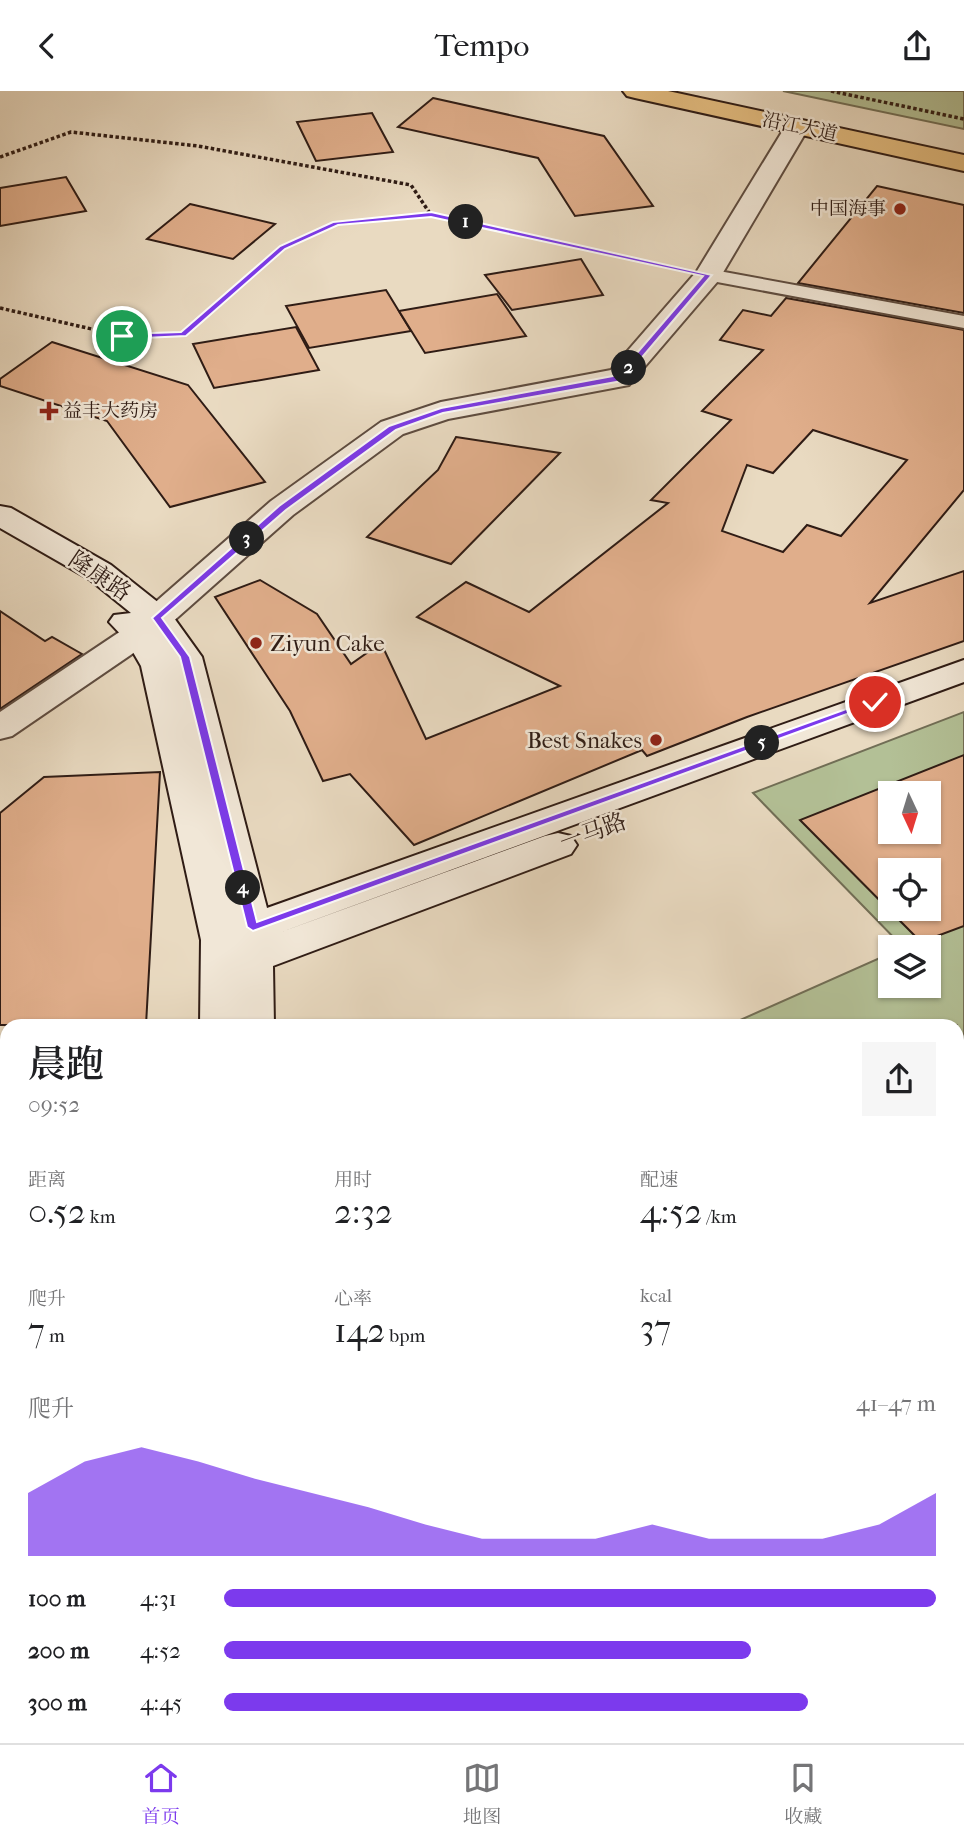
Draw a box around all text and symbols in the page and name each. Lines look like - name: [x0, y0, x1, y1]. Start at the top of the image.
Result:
- icon: back: [28, 27, 66, 65]
- text: Tempo: [435, 27, 529, 64]
- icon: share: [898, 27, 936, 65]
- street label: 沿江大道: [761, 108, 839, 146]
- place label: 中国海事: [810, 198, 886, 220]
- marker: 中国海事: [892, 201, 908, 217]
- pin: 1: [448, 205, 484, 239]
- text: 1: [462, 210, 469, 232]
- pin: [92, 306, 152, 366]
- icon: arrive: [103, 317, 141, 355]
- pin: 2: [612, 351, 646, 385]
- text: 2: [624, 356, 633, 378]
- place label: 益丰大药房: [63, 400, 158, 422]
- marker: 益丰大药房: [41, 403, 57, 419]
- pin: 3: [230, 521, 264, 557]
- text: 3: [243, 527, 250, 549]
- street label: 隆康路: [64, 546, 136, 606]
- place label: Ziyun Cake: [270, 630, 385, 657]
- marker: Ziyun Cake: [248, 635, 264, 651]
- pin: [845, 672, 905, 732]
- icon: check: [856, 683, 894, 721]
- pin: 5: [744, 725, 780, 761]
- place label: Best Snakes: [527, 727, 642, 754]
- text: 5: [757, 731, 766, 753]
- marker: Best Snakes: [648, 732, 664, 748]
- north arrow: [878, 781, 942, 843]
- map controls: [878, 781, 941, 998]
- street label: 一马路: [556, 808, 630, 856]
- button: locate: [878, 858, 941, 921]
- pin: 4: [226, 871, 260, 905]
- text: 4: [237, 876, 248, 898]
- button: layers: [878, 935, 941, 998]
- text: 晨跑: [28, 1042, 104, 1087]
- button: share: [862, 1042, 936, 1116]
- text: 09:52: [28, 1091, 80, 1118]
- text: 距离: [28, 1169, 66, 1191]
- text: 用时: [334, 1169, 372, 1191]
- text: 配速: [640, 1169, 678, 1191]
- text: 0.52: [28, 1191, 86, 1232]
- text: 2:32: [334, 1191, 393, 1232]
- text: 4:52: [640, 1191, 702, 1232]
- text: km: [86, 1206, 115, 1228]
- text: /km: [702, 1206, 737, 1228]
- text: kcal: [640, 1285, 672, 1307]
- text: 爬升: [28, 1288, 66, 1310]
- text: 心率: [334, 1288, 372, 1310]
- text: 37: [640, 1307, 671, 1348]
- text: 7: [28, 1310, 45, 1351]
- text: 142: [334, 1310, 385, 1351]
- text: m: [45, 1325, 65, 1347]
- text: bpm: [385, 1325, 425, 1347]
- text: 41–47 m: [856, 1390, 936, 1417]
- text: 爬升: [28, 1395, 74, 1422]
- text: 100 m: [28, 1585, 86, 1612]
- text: 4:31: [140, 1585, 177, 1612]
- text: 200 m: [28, 1637, 89, 1664]
- text: 4:52: [140, 1637, 181, 1664]
- text: 300 m: [28, 1689, 87, 1716]
- text: 4:45: [140, 1689, 182, 1716]
- tab: 首页: [142, 1759, 180, 1828]
- tab: 地图: [463, 1759, 501, 1828]
- tab: 收藏: [784, 1759, 822, 1828]

